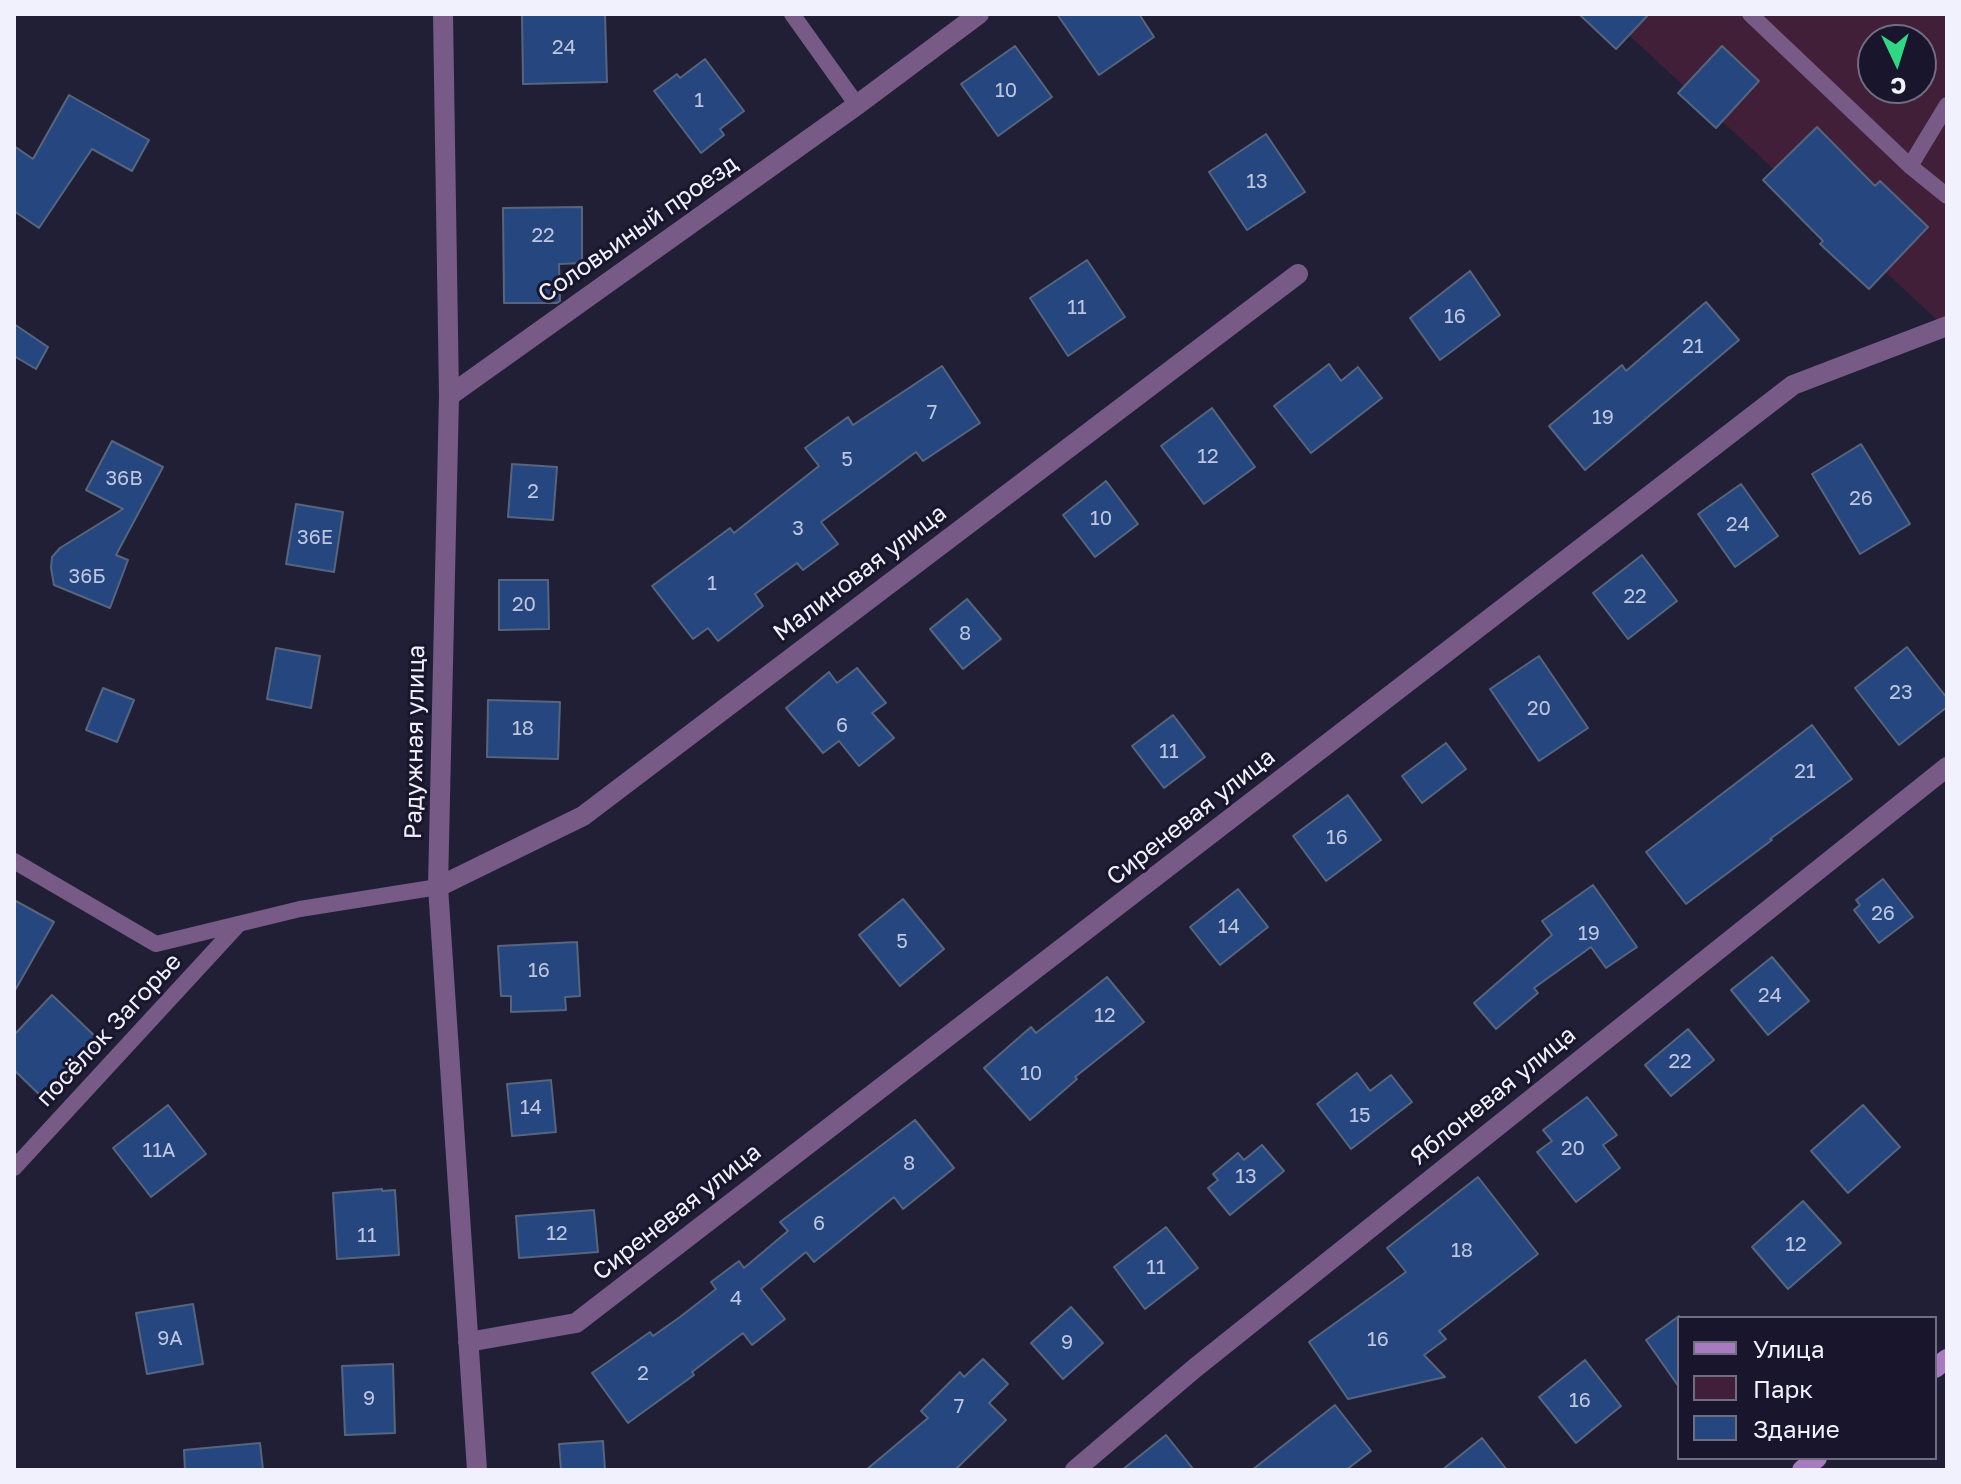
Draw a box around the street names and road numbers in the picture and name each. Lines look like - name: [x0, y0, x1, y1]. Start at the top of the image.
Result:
- street label: Соловьиный проезд: [533, 149, 743, 309]
- street label: Малиновая улица: [768, 499, 952, 647]
- street label: Радужная улица: [399, 644, 431, 840]
- street label: Сиреневая улица: [1101, 742, 1281, 892]
- street label: посёлок Загорье: [30, 947, 188, 1113]
- street label: Яблоневая улица: [1404, 1020, 1582, 1172]
- street label: Сиреневая улица: [587, 1137, 767, 1287]

